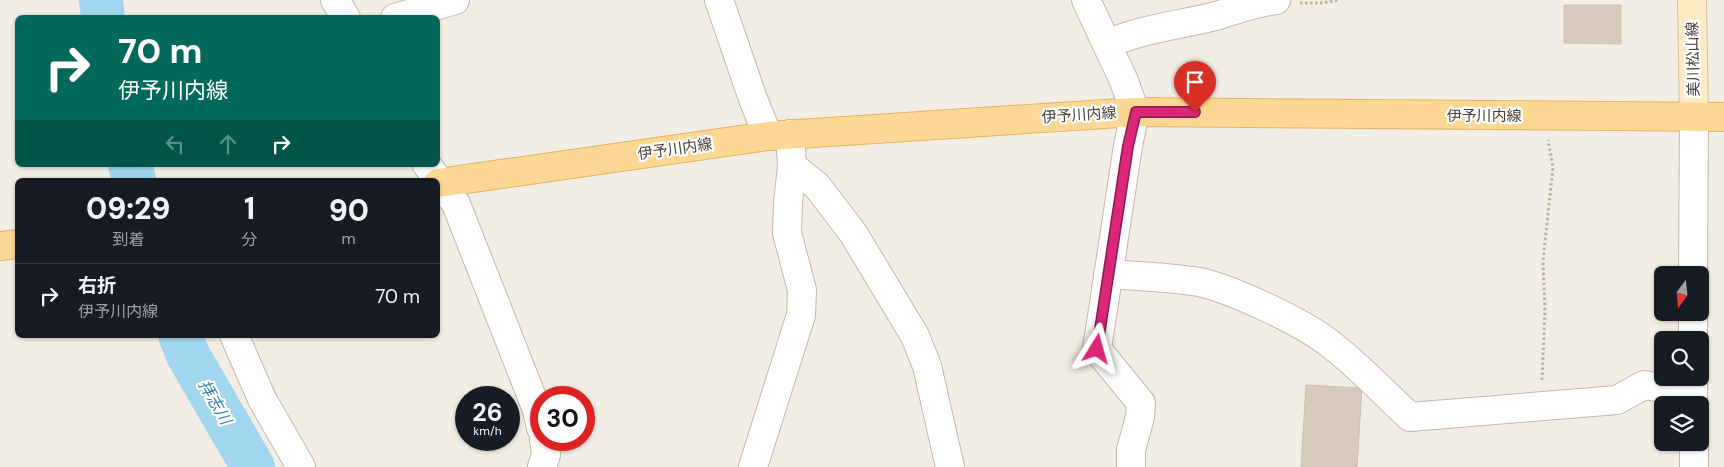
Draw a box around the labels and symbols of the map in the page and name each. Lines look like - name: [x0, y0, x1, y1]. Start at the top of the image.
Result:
- street label: 美川松山線: [1682, 21, 1704, 97]
- pin: [1174, 61, 1216, 112]
- street label: 伊予川内線: [1041, 102, 1117, 128]
- street label: 伊予川内線: [1446, 106, 1522, 126]
- street label: 伊予川内線: [636, 134, 714, 164]
- north arrow: [1654, 266, 1709, 321]
- position arrow: [1070, 322, 1122, 374]
- water label: 拝志川: [194, 376, 237, 430]
- speed limit sign: 30: [530, 386, 595, 451]

